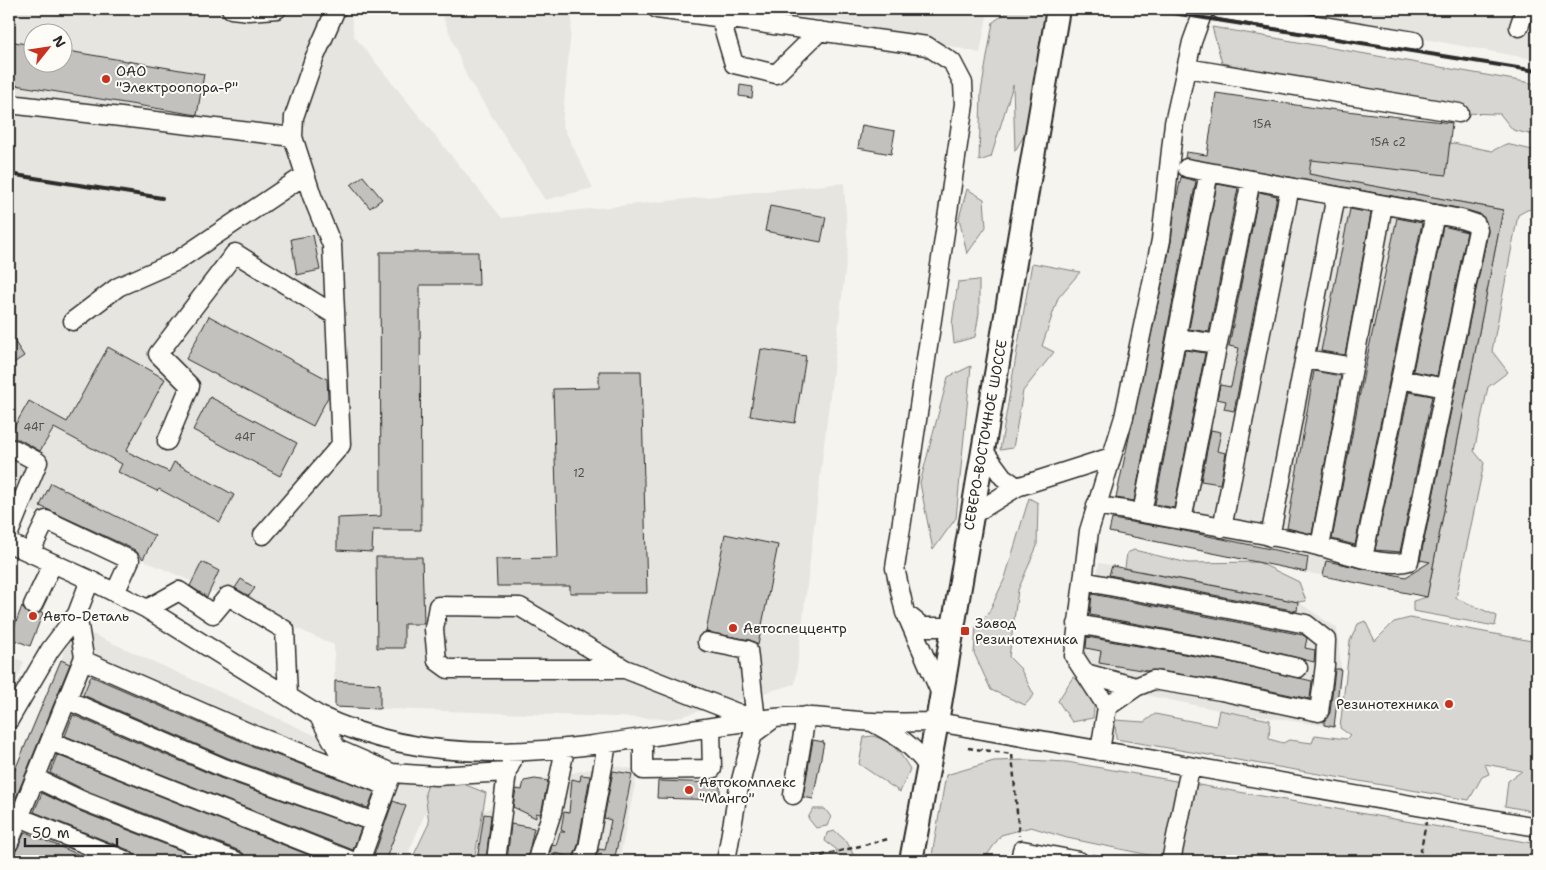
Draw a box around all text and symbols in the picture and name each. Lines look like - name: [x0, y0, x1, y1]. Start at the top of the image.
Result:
- north arrow: [22, 22, 72, 72]
- text: N: [49, 32, 70, 51]
- place label: ОАО "Электроопора-Р": [116, 62, 238, 96]
- marker: ОАО "Электроопора-Р": [100, 73, 112, 85]
- house number: 15А: [1252, 117, 1272, 132]
- house number: 15А с2: [1370, 135, 1406, 150]
- street label: СЕВЕРО-ВОСТОЧНОЕ ШОССЕ: [959, 338, 1011, 532]
- house number: 44Г: [24, 420, 45, 435]
- house number: 44Г: [235, 430, 256, 445]
- house number: 12: [573, 466, 585, 481]
- place label: Авто-Dеталь: [43, 607, 129, 625]
- marker: Авто-Dеталь: [27, 610, 39, 622]
- place label: Завод Резинотехника: [975, 614, 1078, 648]
- place label: Автоспеццентр: [743, 619, 847, 637]
- marker: Автоспеццентр: [727, 622, 739, 634]
- marker: Завод Резинотехника: [959, 625, 971, 637]
- place label: Резинотехника: [1336, 695, 1439, 713]
- marker: Резинотехника: [1443, 698, 1455, 710]
- place label: Автокомплекс "Манго": [699, 773, 796, 807]
- marker: Автокомплекс "Манго": [683, 784, 695, 796]
- scale bar: [25, 815, 118, 847]
- text: 50 m: [32, 823, 70, 843]

